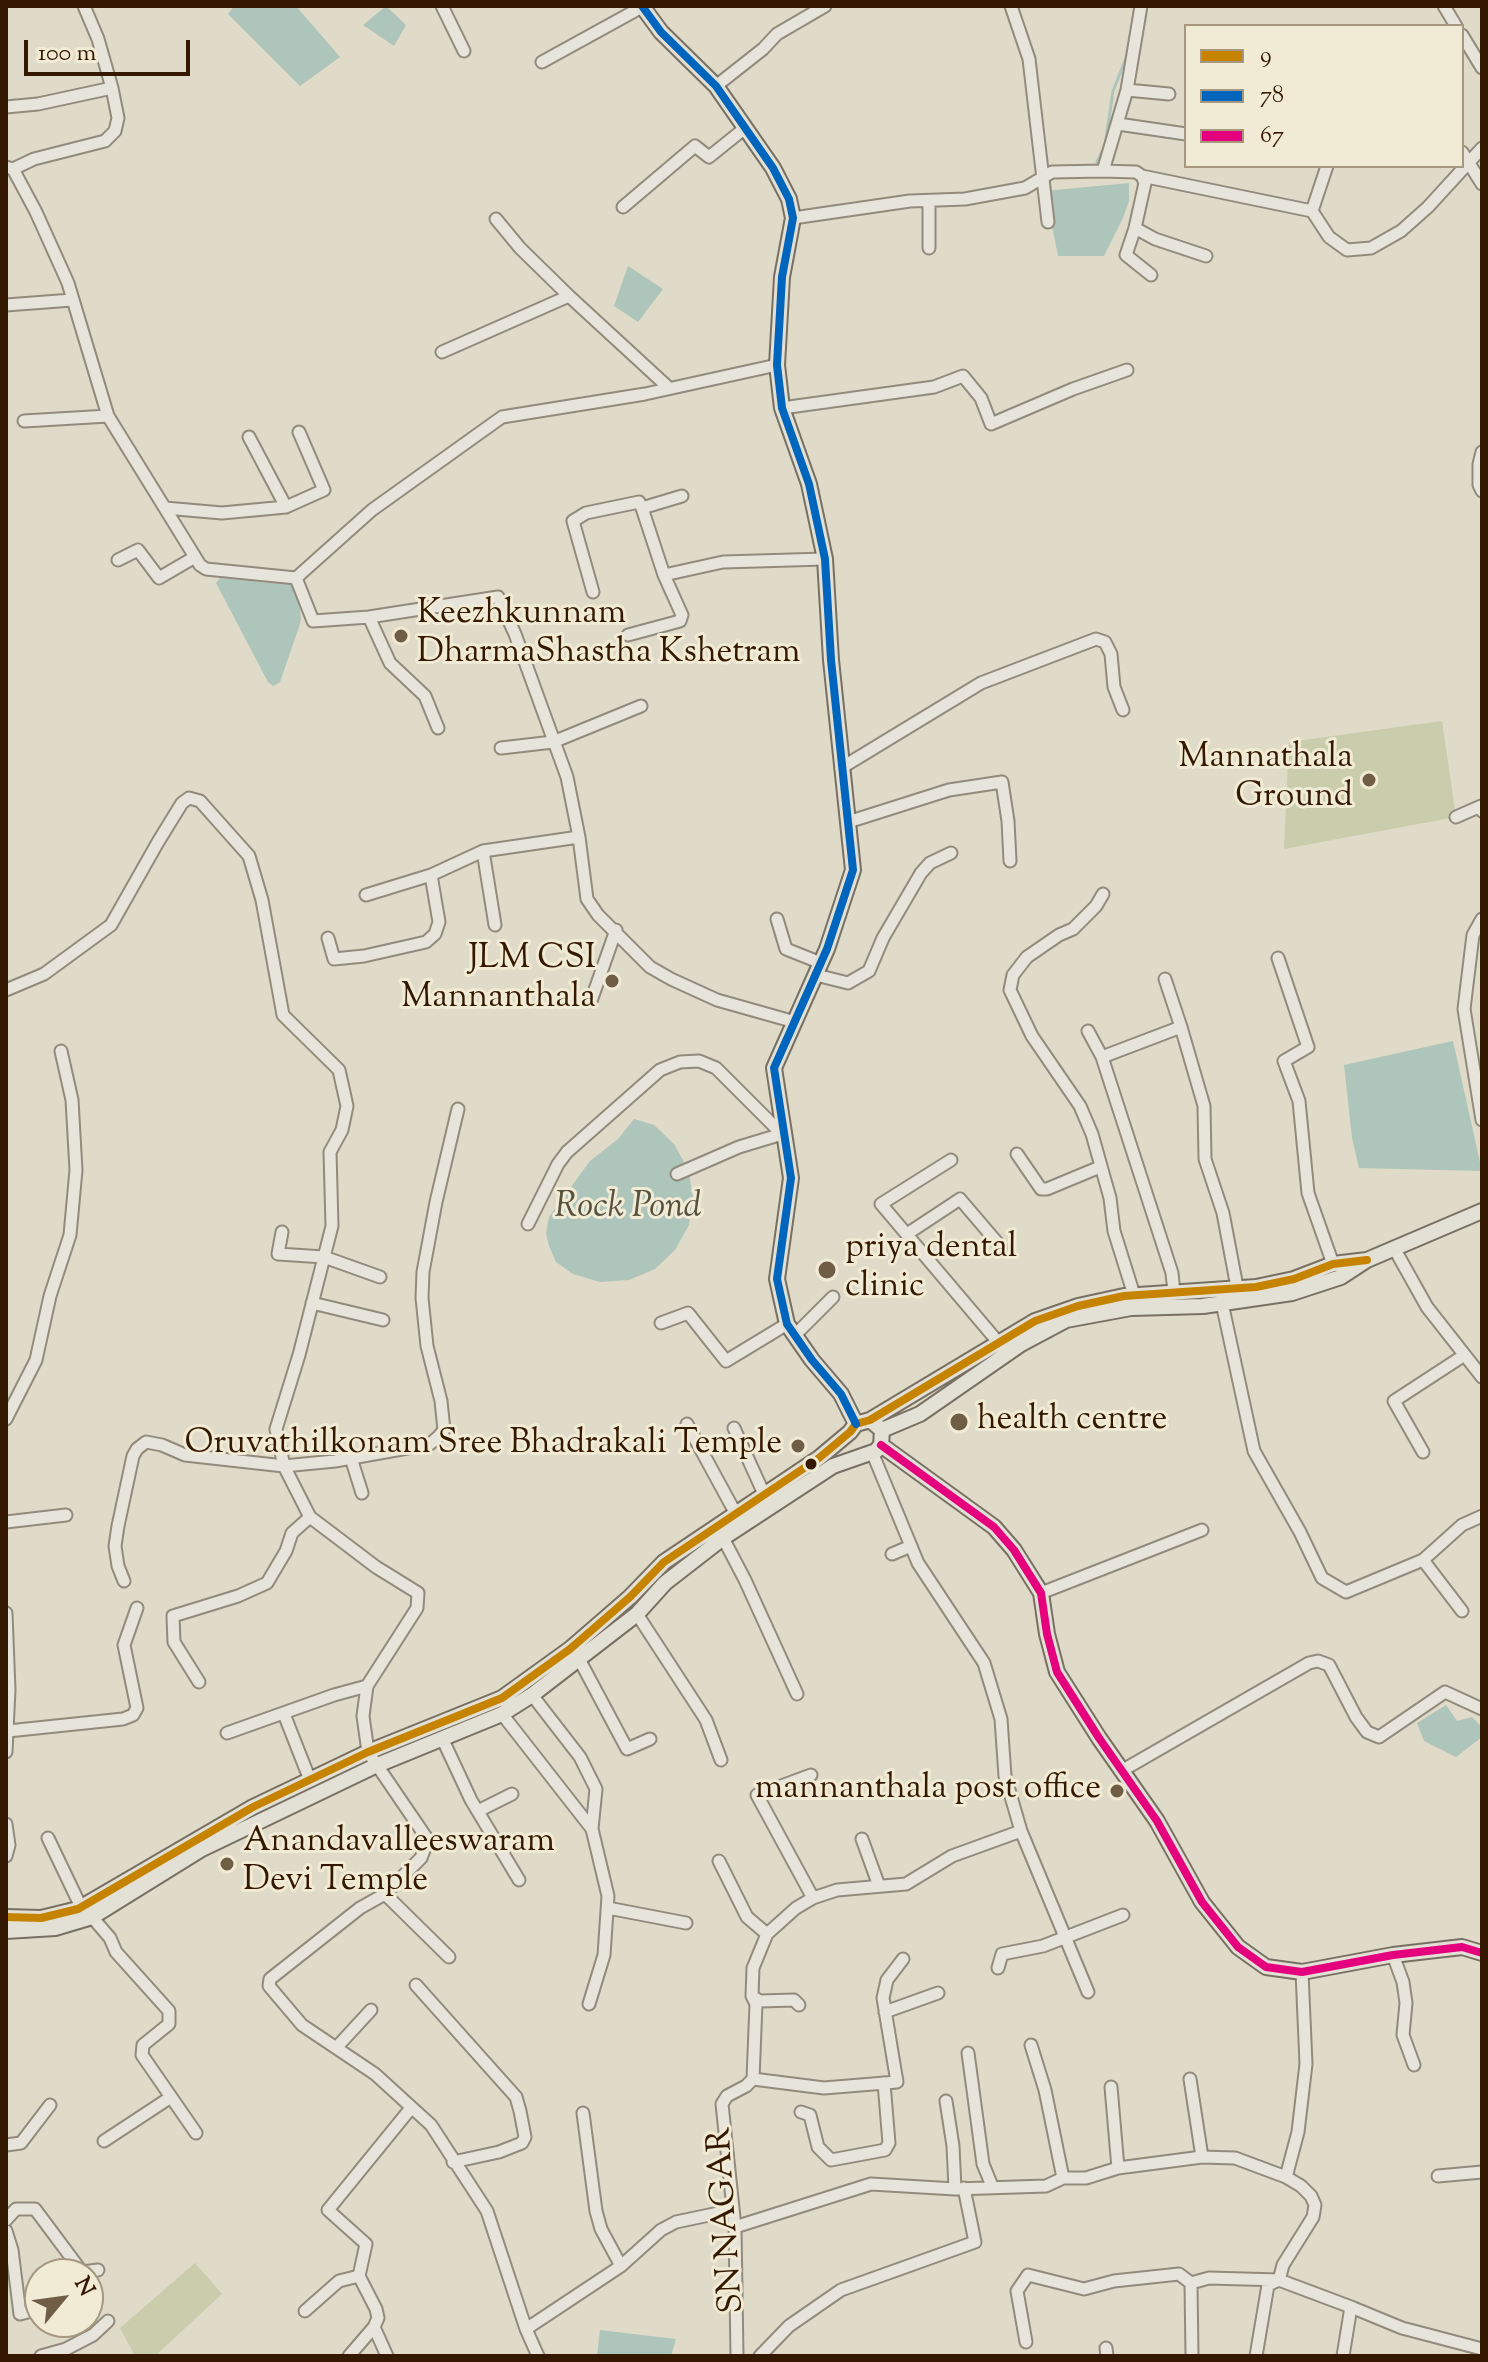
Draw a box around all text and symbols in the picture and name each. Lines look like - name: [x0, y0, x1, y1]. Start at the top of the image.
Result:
- scale bar: [28, 24, 194, 74]
- legend: [1184, 24, 1464, 168]
- text: 100 m: [38, 37, 96, 71]
- text: 9: [1260, 39, 1272, 73]
- text: 78: [1260, 79, 1284, 113]
- text: 67: [1260, 119, 1284, 153]
- place label: Keezhkunnam DharmaShastha Kshetram: [417, 596, 800, 676]
- marker: Keezhkunnam DharmaShastha Kshetram: [392, 627, 410, 645]
- place label: Mannathala Ground: [1178, 740, 1353, 820]
- marker: Mannathala Ground: [1360, 771, 1378, 789]
- place label: JLM CSI Mannanthala: [401, 941, 596, 1020]
- marker: JLM CSI Mannanthala: [603, 972, 621, 990]
- water label: Rock Pond: [554, 1188, 702, 1232]
- place label: priya dental clinic: [845, 1230, 1017, 1310]
- marker: priya dental clinic: [816, 1259, 838, 1281]
- place label: health centre: [977, 1402, 1167, 1442]
- marker: health centre: [948, 1411, 970, 1433]
- place label: Oruvathilkonam Sree Bhadrakali Temple: [184, 1426, 782, 1466]
- marker: Oruvathilkonam Sree Bhadrakali Temple: [789, 1437, 807, 1455]
- unlabelled marker: [803, 1456, 819, 1472]
- place label: mannanthala post office: [755, 1771, 1101, 1811]
- marker: mannanthala post office: [1108, 1782, 1126, 1800]
- place label: Anandavalleeswaram Devi Temple: [243, 1824, 555, 1904]
- marker: Anandavalleeswaram Devi Temple: [218, 1855, 236, 1873]
- street label: SN NAGAR: [702, 2126, 756, 2314]
- north arrow: [24, 2258, 104, 2338]
- text: N: [65, 2272, 101, 2303]

